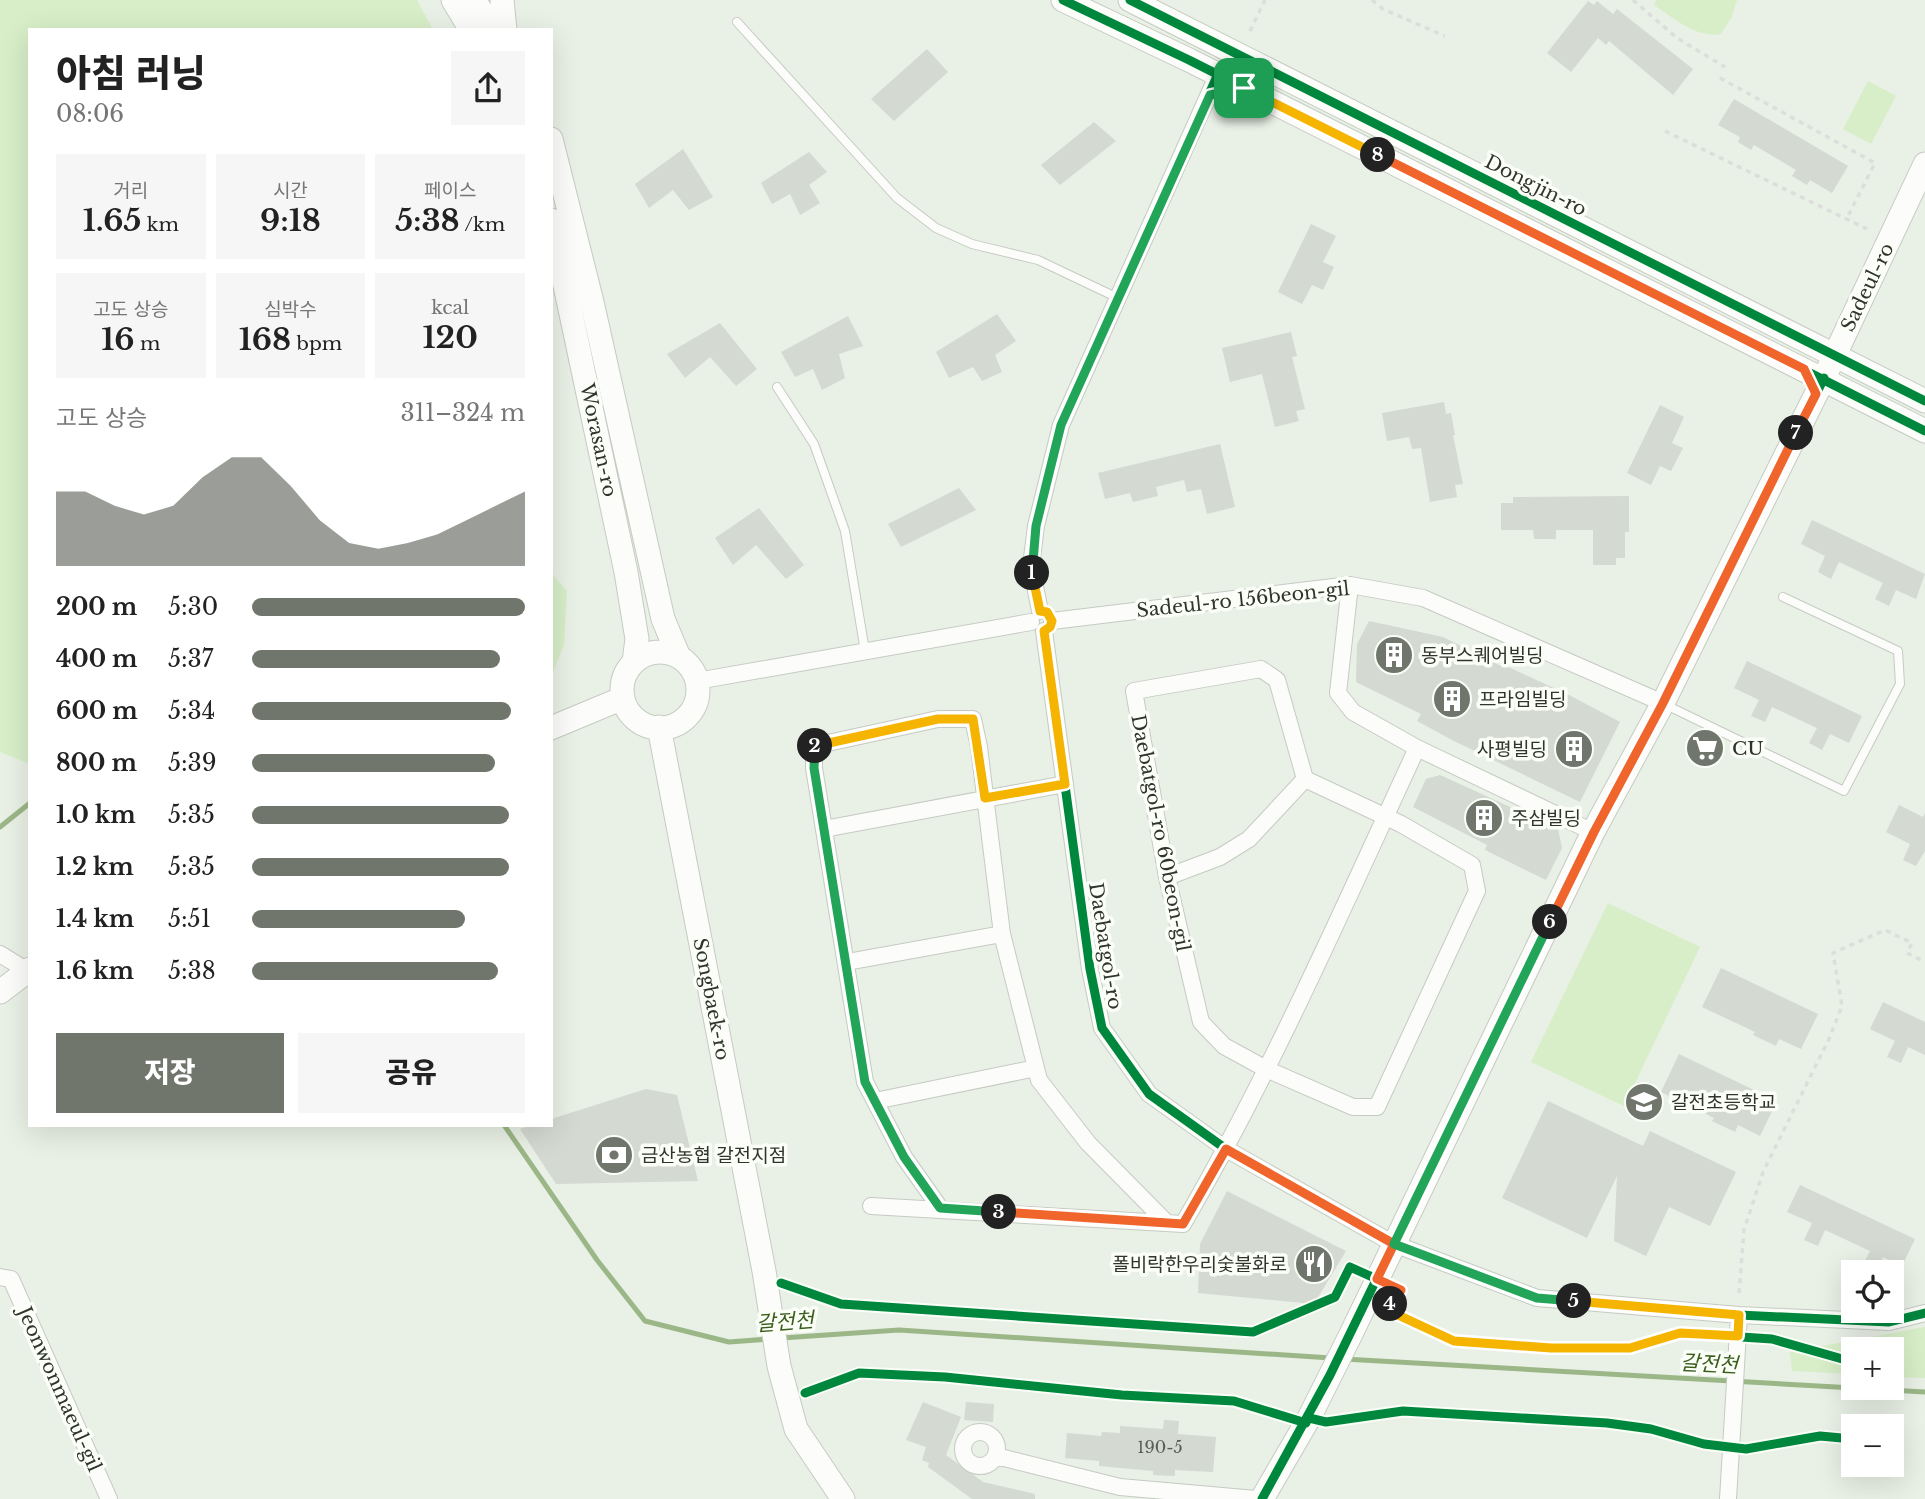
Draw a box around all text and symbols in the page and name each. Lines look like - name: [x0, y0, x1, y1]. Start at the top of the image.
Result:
- text: 아침 러닝: [56, 50, 206, 97]
- button: share: [451, 51, 525, 125]
- pin: [1214, 58, 1274, 118]
- icon: arrive: [1225, 69, 1263, 107]
- text: 08:06: [56, 100, 124, 128]
- pin: 8: [1360, 138, 1396, 172]
- text: 8: [1371, 143, 1384, 166]
- street label: Dongjin-ro: [1481, 150, 1590, 221]
- text: 거리: [113, 179, 148, 202]
- text: 시간: [273, 179, 308, 202]
- text: 페이스: [424, 179, 476, 202]
- text: 1.65: [83, 202, 141, 239]
- text: 9:18: [260, 202, 321, 239]
- text: 5:38: [395, 202, 460, 239]
- text: km: [141, 213, 179, 236]
- text: /km: [460, 213, 505, 236]
- street label: Sadeul-ro: [1836, 239, 1899, 335]
- text: kcal: [431, 296, 469, 319]
- text: 고도 상승: [93, 298, 169, 321]
- text: 심박수: [264, 298, 317, 321]
- text: 120: [423, 319, 478, 356]
- text: 16: [101, 321, 135, 358]
- text: 168: [239, 321, 291, 358]
- text: m: [135, 332, 160, 355]
- text: bpm: [291, 332, 342, 355]
- street label: Worasan-ro: [575, 380, 622, 499]
- text: 311–324 m: [401, 399, 525, 427]
- text: 고도 상승: [56, 404, 147, 432]
- pin: 7: [1778, 416, 1814, 450]
- text: 7: [1791, 421, 1800, 444]
- pin: 1: [1014, 556, 1050, 590]
- text: 1: [1027, 561, 1036, 584]
- street label: Sadeul-ro 156beon-gil: [1135, 577, 1351, 622]
- text: 200 m: [56, 593, 137, 621]
- text: 5:30: [168, 593, 218, 621]
- building icon: 동부스퀘어빌딩: [1373, 634, 1415, 676]
- place label: 동부스퀘어빌딩: [1421, 644, 1543, 667]
- text: 400 m: [56, 645, 138, 673]
- text: 5:37: [168, 645, 213, 673]
- building icon: 프라임빌딩: [1431, 678, 1473, 720]
- place label: 프라임빌딩: [1479, 688, 1566, 711]
- text: 600 m: [56, 697, 138, 725]
- text: 5:34: [168, 697, 215, 725]
- street label: Daebatgol-ro 60beon-gil: [1126, 713, 1195, 954]
- supermarket icon: CU: [1684, 727, 1726, 769]
- pin: 2: [798, 728, 832, 764]
- building icon: 사평빌딩: [1553, 728, 1595, 770]
- text: 2: [808, 734, 821, 757]
- place label: CU: [1732, 737, 1764, 760]
- place label: 사평빌딩: [1477, 738, 1547, 761]
- text: 800 m: [56, 749, 137, 777]
- text: 5:39: [168, 749, 217, 777]
- building icon: 주삼빌딩: [1463, 797, 1505, 839]
- text: 1.0 km: [56, 801, 136, 829]
- text: 5:35: [168, 801, 215, 829]
- place label: 주삼빌딩: [1511, 807, 1581, 830]
- text: 1.2 km: [56, 853, 134, 881]
- text: 5:35: [168, 853, 215, 881]
- street label: Daebatgol-ro: [1084, 881, 1127, 1011]
- pin: 6: [1532, 904, 1568, 940]
- text: 1.4 km: [56, 905, 134, 933]
- text: 5:51: [168, 905, 211, 933]
- text: 6: [1543, 910, 1556, 933]
- street label: Songbaek-ro: [688, 936, 735, 1062]
- text: 1.6 km: [56, 957, 134, 985]
- text: 5:38: [168, 957, 216, 985]
- button: 저장: [56, 1033, 284, 1113]
- button: 공유: [298, 1033, 525, 1113]
- school or university icon: 갈전초등학교: [1623, 1081, 1665, 1123]
- place label: 갈전초등학교: [1671, 1091, 1776, 1114]
- bank icon: 금산농협 갈전지점: [593, 1134, 635, 1176]
- place label: 금산농협 갈전지점: [641, 1144, 786, 1167]
- pin: 3: [982, 1194, 1016, 1230]
- text: 3: [992, 1200, 1005, 1223]
- restaurant icon: 폴비락한우리숯불화로: [1293, 1243, 1335, 1285]
- place label: 폴비락한우리숯불화로: [1112, 1253, 1287, 1276]
- map controls: [1841, 1260, 1904, 1477]
- button: locate: [1841, 1260, 1904, 1323]
- pin: 5: [1556, 1284, 1592, 1318]
- pin: 4: [1372, 1286, 1408, 1322]
- text: 5: [1568, 1289, 1579, 1312]
- text: 4: [1383, 1292, 1396, 1315]
- street label: Jeonwonmaeul-gil: [12, 1300, 106, 1475]
- water label: 갈전천: [755, 1307, 817, 1337]
- button: +: [1841, 1337, 1904, 1400]
- water label: 갈전천: [1679, 1350, 1741, 1379]
- button: −: [1841, 1414, 1904, 1477]
- house number: 190-5: [1137, 1437, 1183, 1457]

